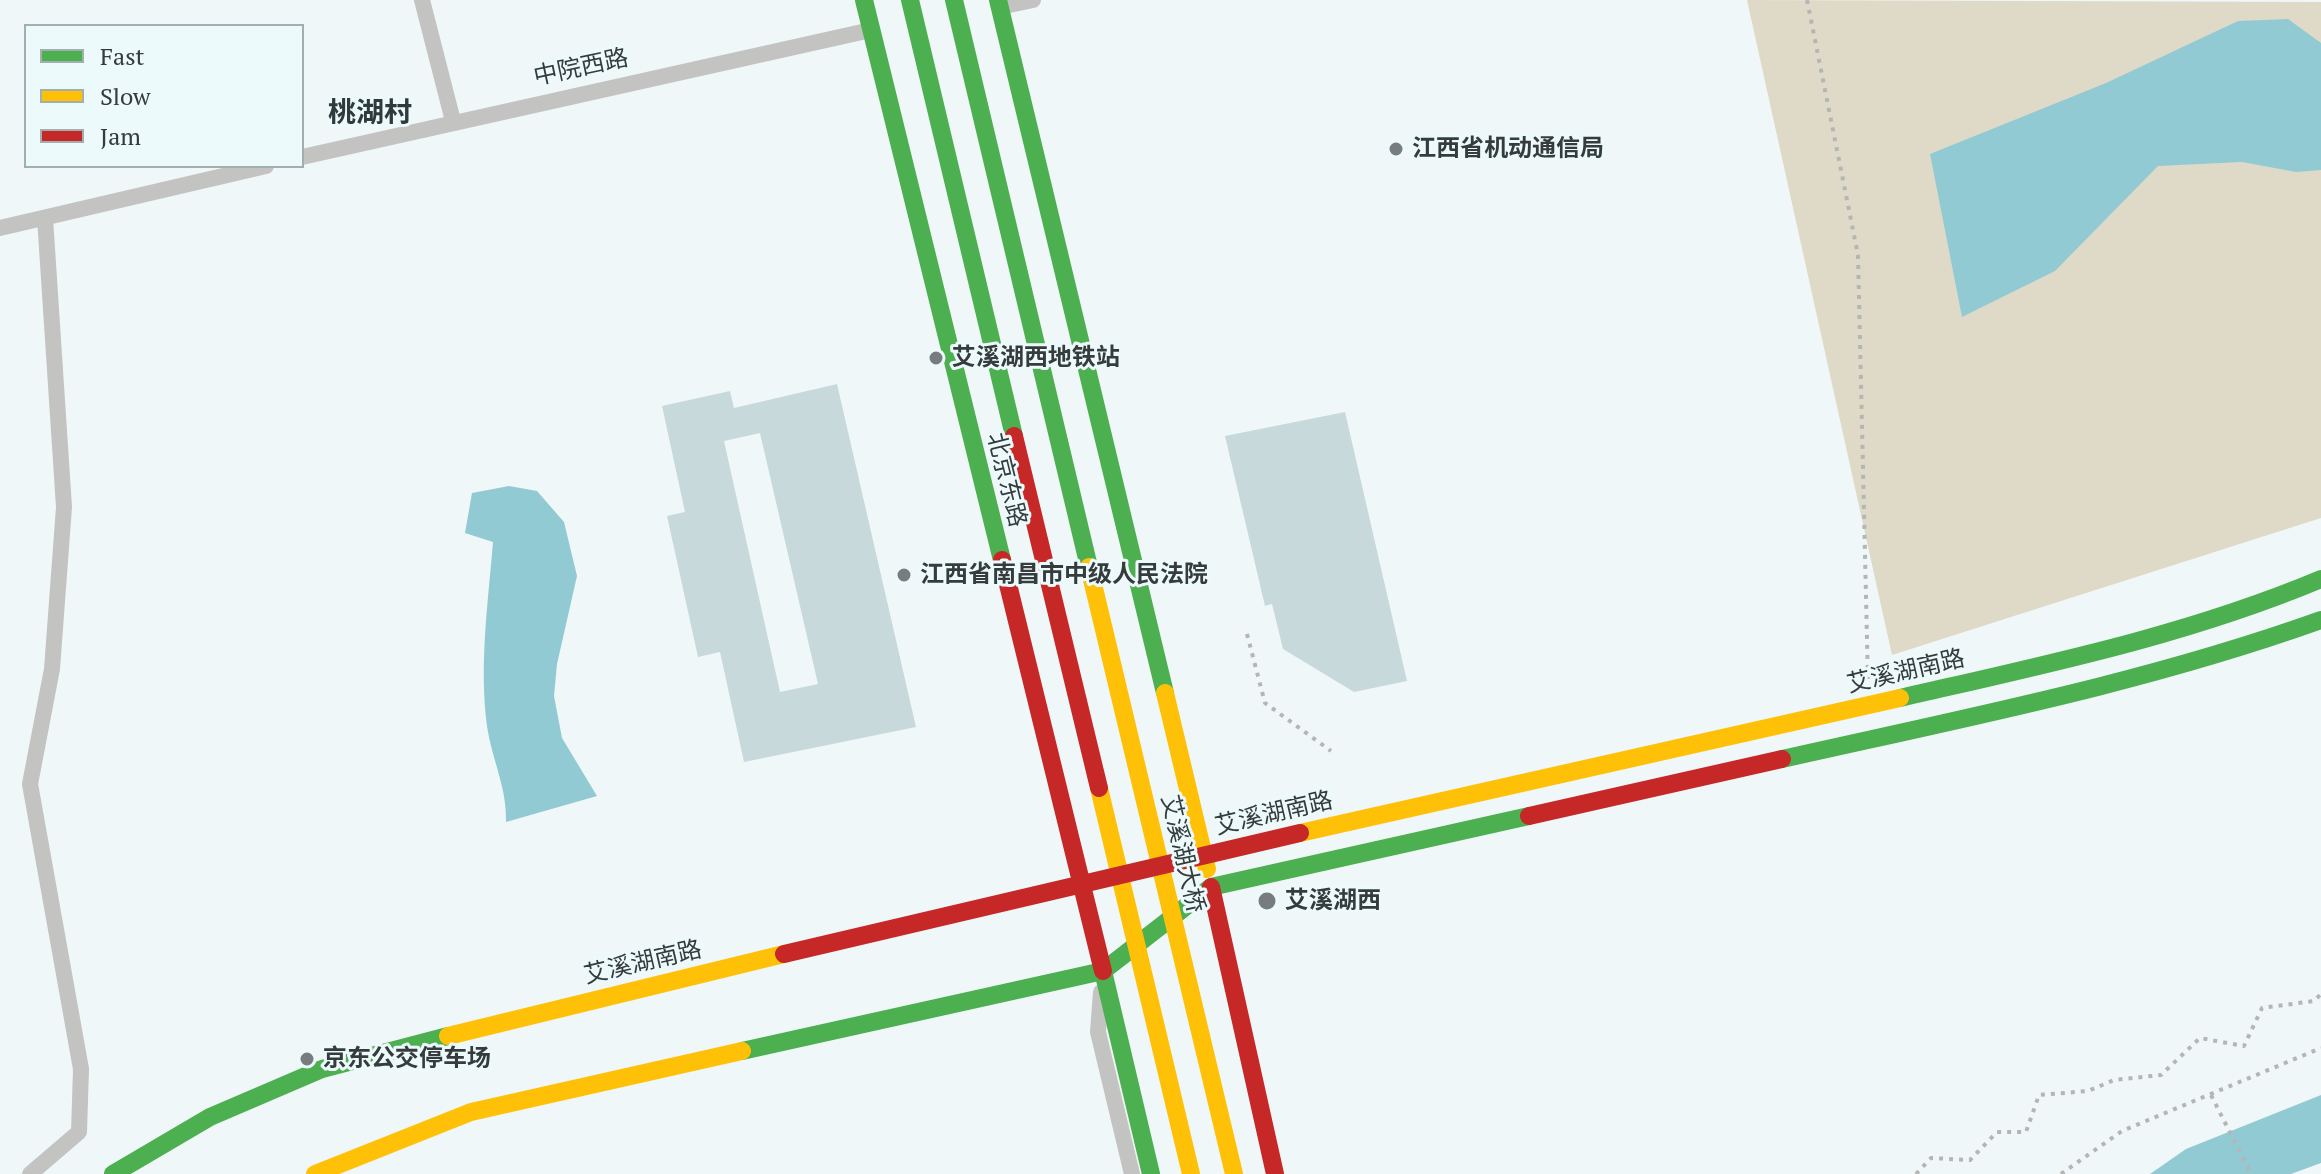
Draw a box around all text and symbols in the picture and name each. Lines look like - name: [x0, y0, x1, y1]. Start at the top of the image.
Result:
- legend: [24, 24, 304, 168]
- text: Fast: [100, 40, 144, 72]
- street label: 中院西路: [531, 44, 631, 92]
- text: Slow: [100, 80, 151, 112]
- district label: 桃湖村: [328, 97, 412, 131]
- text: Jam: [100, 120, 141, 152]
- place label: 江西省机动通信局: [1412, 135, 1604, 163]
- marker: 江西省机动通信局: [1387, 140, 1405, 158]
- place label: 艾溪湖西地铁站: [952, 344, 1120, 372]
- marker: 艾溪湖西地铁站: [927, 349, 945, 367]
- street label: 北京东路: [980, 430, 1032, 530]
- place label: 江西省南昌市中级人民法院: [920, 561, 1208, 589]
- marker: 江西省南昌市中级人民法院: [895, 566, 913, 584]
- street label: 艾溪湖南路: [1844, 644, 1968, 700]
- street label: 艾溪湖南路: [1212, 786, 1336, 842]
- street label: 艾溪湖大桥: [1154, 792, 1210, 916]
- place label: 艾溪湖西: [1285, 887, 1381, 915]
- marker: 艾溪湖西: [1256, 890, 1278, 912]
- street label: 艾溪湖南路: [581, 935, 705, 991]
- place label: 京东公交停车场: [323, 1045, 491, 1073]
- marker: 京东公交停车场: [298, 1050, 316, 1068]

